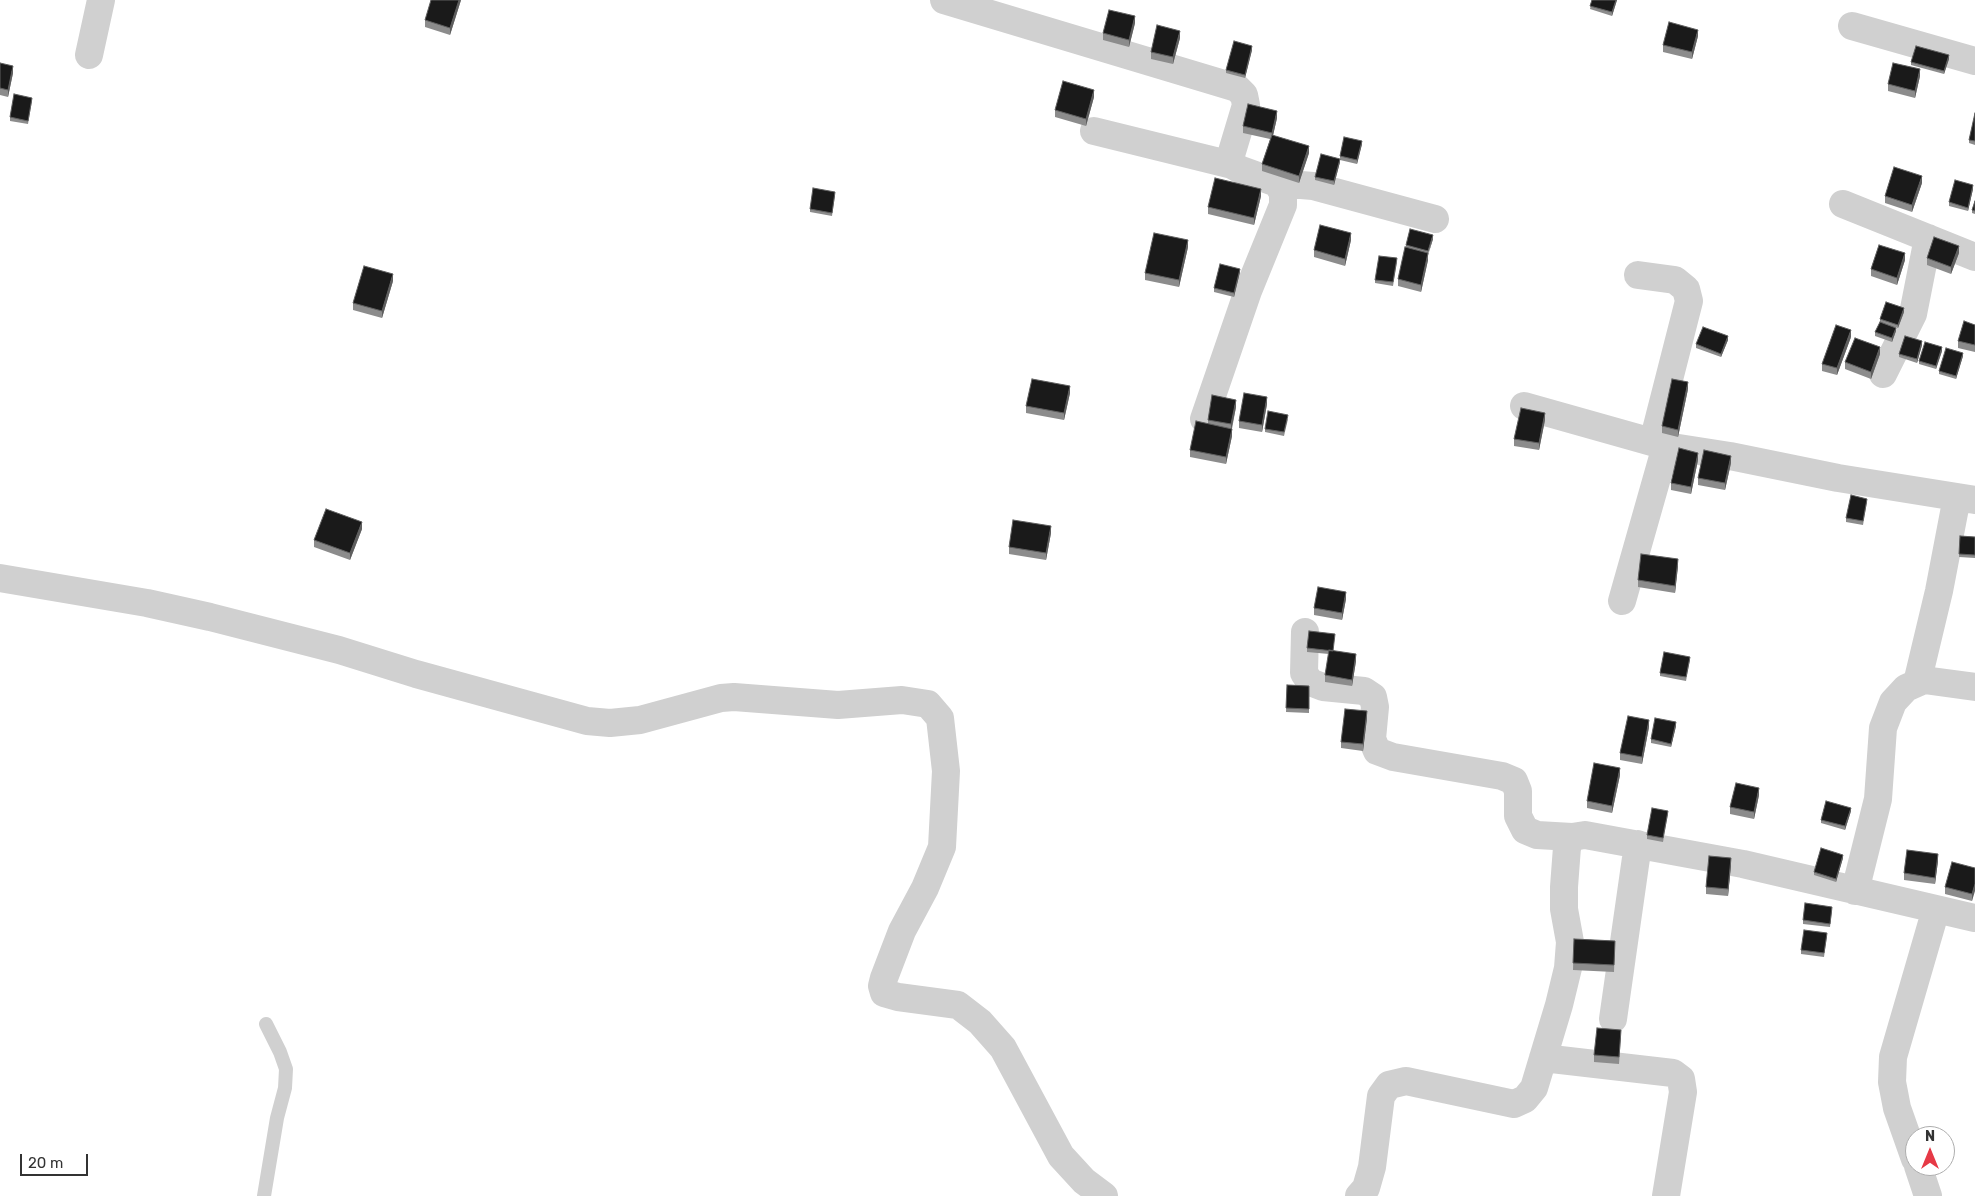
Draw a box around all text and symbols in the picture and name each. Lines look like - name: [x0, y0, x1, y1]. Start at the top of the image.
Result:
- north arrow: [1905, 1126, 1955, 1176]
- text: N: [1925, 1128, 1935, 1145]
- scale bar: [22, 1144, 90, 1176]
- text: 20 m: [28, 1154, 63, 1172]

